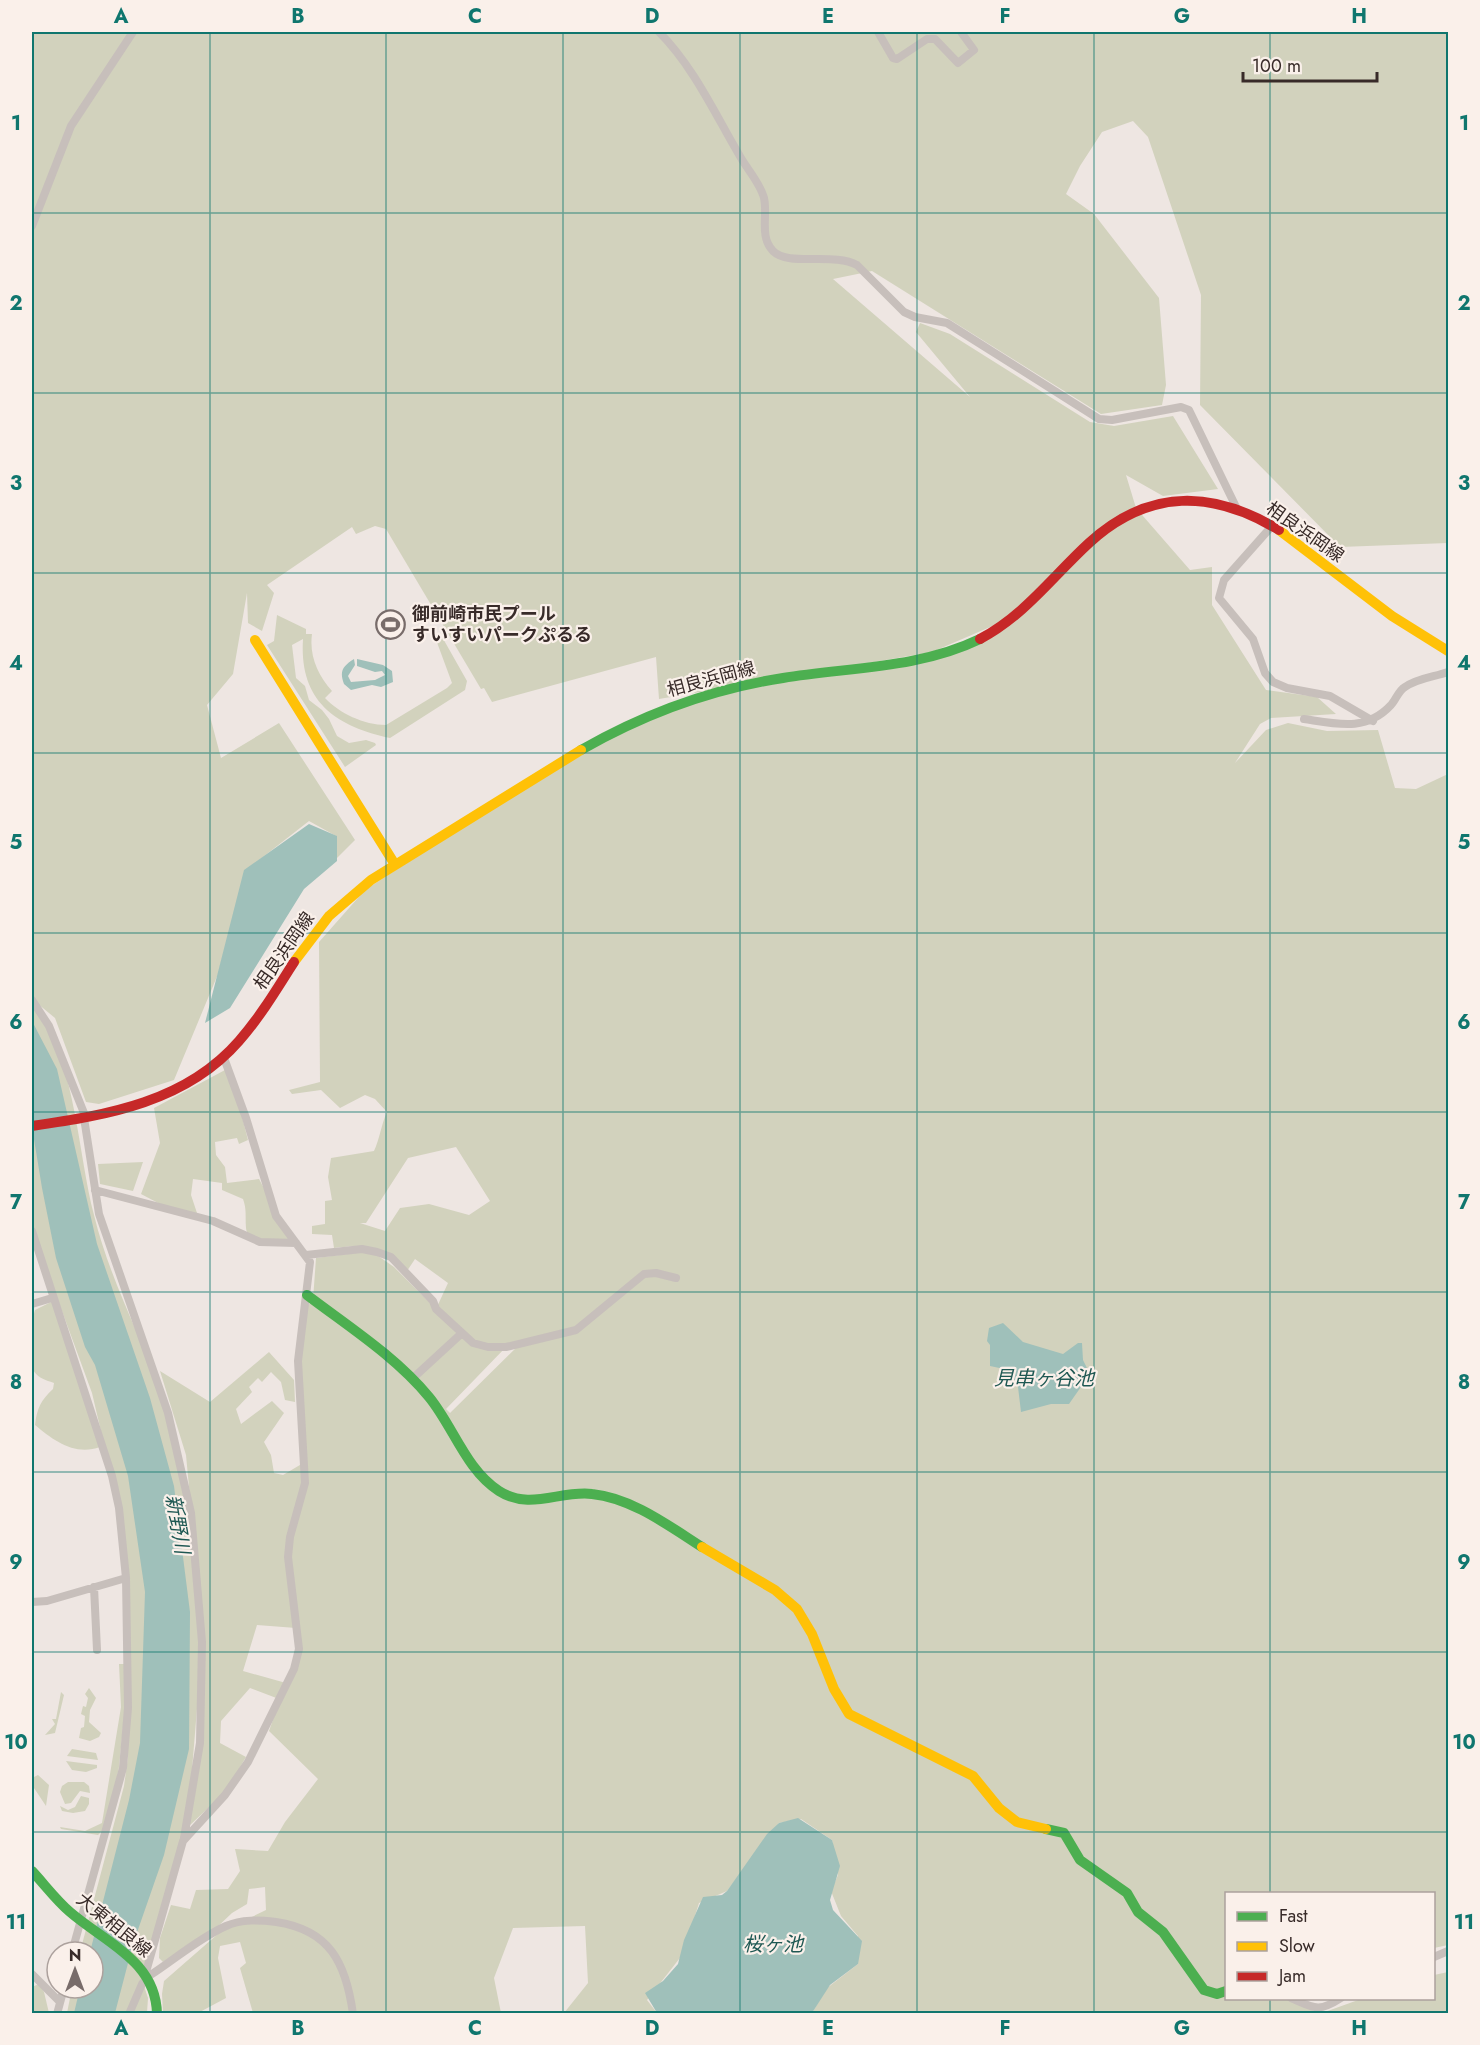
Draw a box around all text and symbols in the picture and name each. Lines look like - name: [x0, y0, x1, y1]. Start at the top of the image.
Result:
- text: A: [113, 2, 129, 31]
- text: B: [291, 2, 305, 31]
- text: C: [468, 2, 482, 31]
- text: D: [645, 2, 659, 31]
- text: E: [822, 2, 834, 31]
- text: F: [999, 2, 1011, 31]
- text: G: [1174, 2, 1190, 31]
- text: H: [1351, 2, 1367, 31]
- scale bar: [1243, 45, 1376, 83]
- text: 100 m: [1252, 53, 1301, 79]
- text: 1: [11, 109, 21, 138]
- text: 1: [1459, 109, 1469, 138]
- text: 2: [9, 289, 23, 318]
- text: 2: [1457, 289, 1471, 318]
- text: 3: [10, 469, 22, 498]
- text: 3: [1458, 469, 1470, 498]
- street label: 相良浜岡線: [1261, 496, 1349, 568]
- place label: 御前崎市民プール すいすいパークぷるる: [411, 601, 592, 648]
- sports icon: 御前崎市民プール すいすいパークぷるる: [375, 608, 407, 640]
- text: 4: [9, 649, 23, 678]
- text: 4: [1457, 649, 1471, 678]
- street label: 相良浜岡線: [664, 655, 758, 703]
- text: 5: [10, 828, 23, 857]
- text: 5: [1458, 828, 1471, 857]
- street label: 相良浜岡線: [248, 907, 320, 995]
- text: 6: [9, 1008, 23, 1037]
- text: 6: [1457, 1008, 1471, 1037]
- text: 7: [10, 1188, 23, 1217]
- text: 7: [1458, 1188, 1471, 1217]
- water label: 見串ヶ谷池: [994, 1364, 1096, 1393]
- text: 8: [10, 1368, 22, 1397]
- text: 8: [1458, 1368, 1470, 1397]
- water label: 新野川: [158, 1492, 197, 1558]
- text: 9: [9, 1548, 23, 1577]
- text: 9: [1457, 1548, 1471, 1577]
- text: 10: [4, 1728, 28, 1757]
- text: 10: [1452, 1728, 1476, 1757]
- street label: 大東相良線: [71, 1887, 157, 1963]
- legend: [1225, 1892, 1435, 2000]
- text: Fast: [1279, 1903, 1308, 1929]
- text: 11: [6, 1908, 26, 1937]
- text: 11: [1454, 1908, 1474, 1937]
- water label: 桜ヶ池: [743, 1930, 805, 1959]
- text: Slow: [1279, 1933, 1316, 1959]
- north arrow: [45, 1940, 105, 2000]
- text: N: [69, 1944, 81, 1967]
- text: Jam: [1277, 1963, 1306, 1989]
- text: A: [113, 2014, 129, 2043]
- text: B: [291, 2014, 305, 2043]
- text: C: [468, 2014, 482, 2043]
- text: D: [645, 2014, 659, 2043]
- text: E: [822, 2014, 834, 2043]
- text: F: [999, 2014, 1011, 2043]
- text: G: [1174, 2014, 1190, 2043]
- text: H: [1351, 2014, 1367, 2043]

